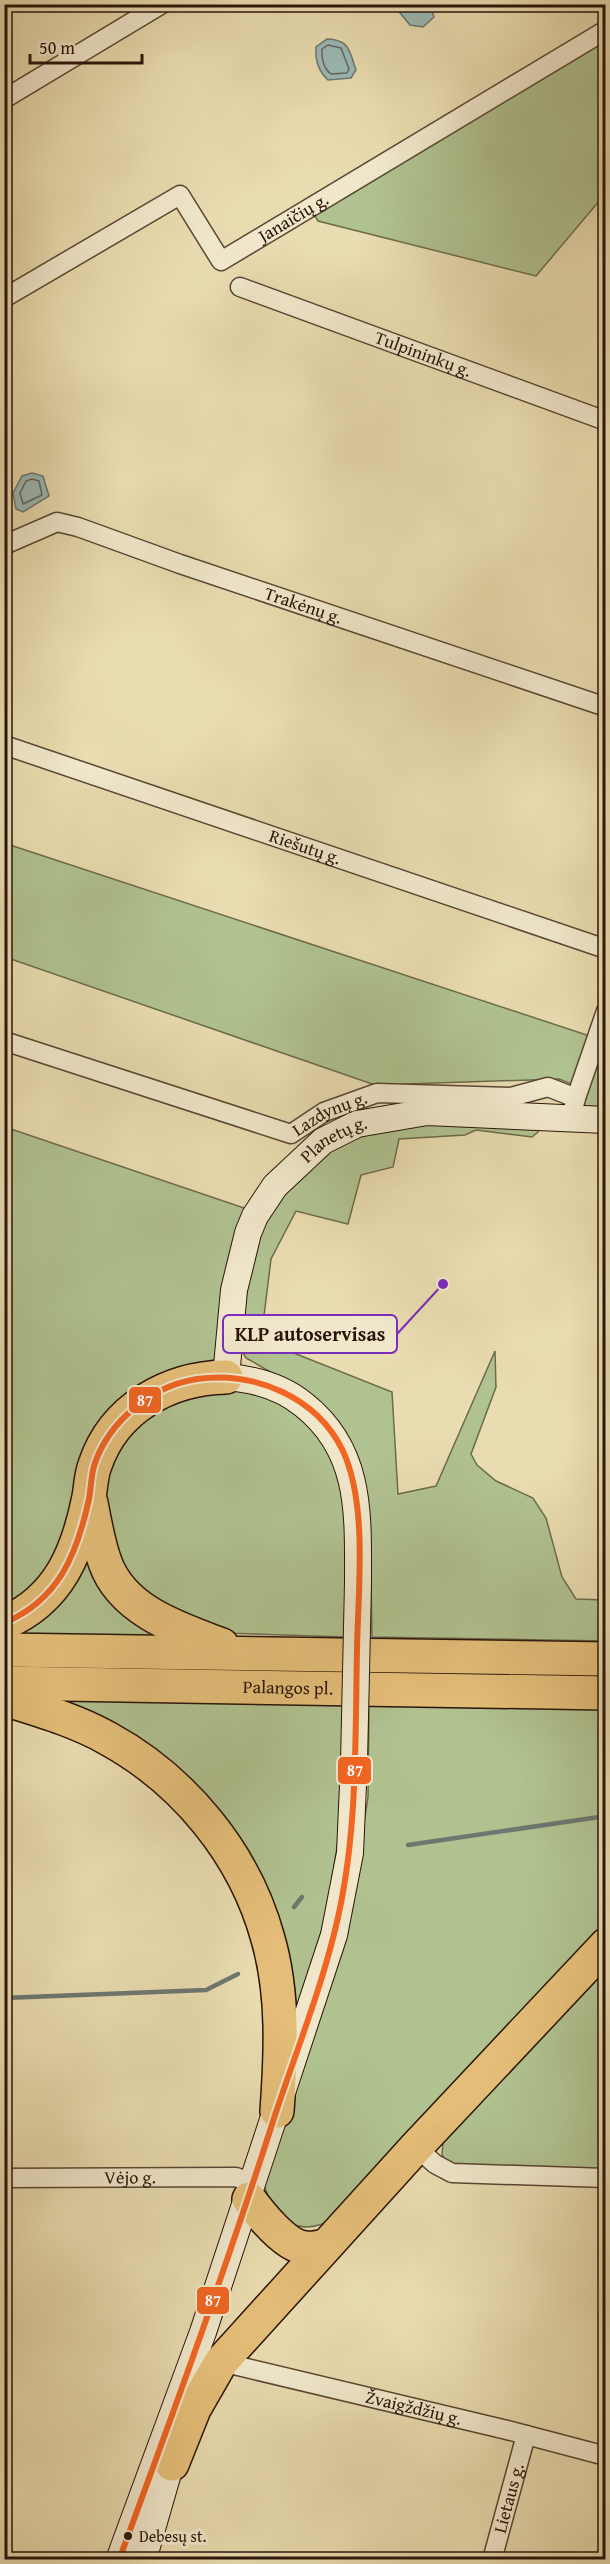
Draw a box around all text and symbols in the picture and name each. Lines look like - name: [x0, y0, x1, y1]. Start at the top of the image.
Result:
- scale bar: [30, 27, 142, 65]
- text: 50 m: [39, 34, 75, 61]
- street label: Janaičių g.: [251, 186, 333, 250]
- street label: Tulpininkų g.: [371, 324, 475, 384]
- street label: Trakėnų g.: [261, 579, 346, 631]
- street label: Riešutų g.: [266, 822, 345, 871]
- street label: Lazdynų g.: [286, 1084, 371, 1143]
- street label: Planetų g.: [294, 1108, 369, 1169]
- callout: KLP autoservisas: [223, 1315, 397, 1353]
- text: KLP autoservisas: [235, 1319, 385, 1348]
- line badge: 87: [128, 1386, 162, 1414]
- text: 87: [137, 1388, 153, 1412]
- street label: Palangos pl.: [243, 1673, 333, 1701]
- line badge: 87: [337, 1756, 372, 1785]
- text: 87: [347, 1758, 363, 1782]
- street label: Vėjo g.: [104, 2163, 156, 2191]
- line badge: 87: [196, 2286, 230, 2315]
- text: 87: [205, 2288, 221, 2312]
- street label: Žvaigždžių g.: [363, 2383, 465, 2432]
- street label: Lietaus g.: [486, 2460, 531, 2536]
- place label: Debesų st.: [139, 2524, 207, 2548]
- marker: Debesų st.: [122, 2530, 134, 2542]

